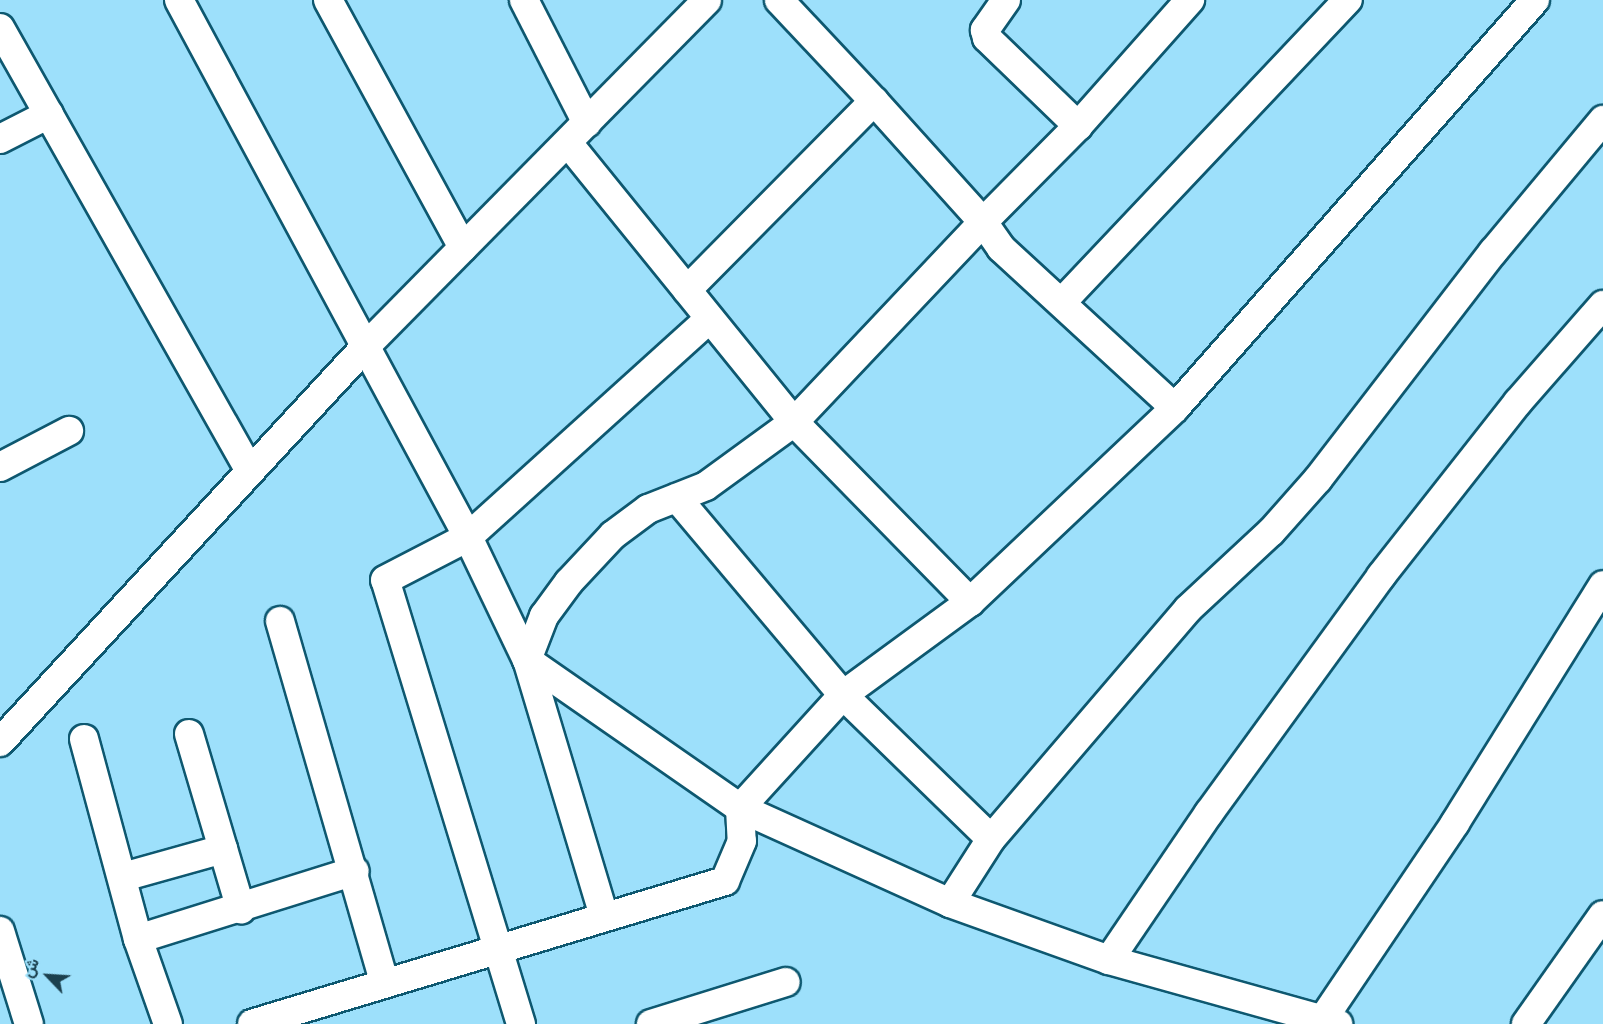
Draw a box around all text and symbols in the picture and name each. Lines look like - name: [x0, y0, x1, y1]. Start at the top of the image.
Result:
- north arrow: [18, 946, 78, 1006]
- text: ش: [19, 955, 45, 981]

